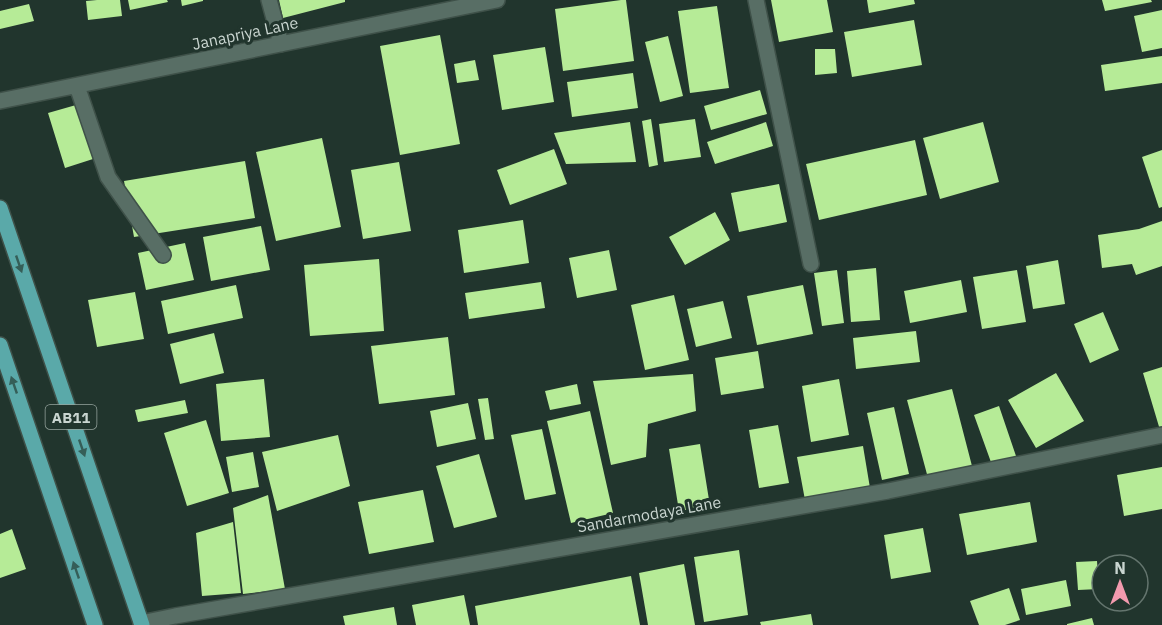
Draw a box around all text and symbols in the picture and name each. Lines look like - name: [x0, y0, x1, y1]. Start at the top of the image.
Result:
- street label: Janapriya Lane: [190, 12, 300, 54]
- one-way arrow: [14, 255, 24, 273]
- one-way arrow: [8, 376, 18, 394]
- road number: AB11: [46, 405, 97, 429]
- one-way arrow: [77, 439, 87, 457]
- street label: Sandarmodaya Lane: [575, 491, 723, 537]
- north arrow: [1090, 553, 1150, 613]
- text: N: [1114, 558, 1126, 578]
- one-way arrow: [71, 561, 81, 579]

